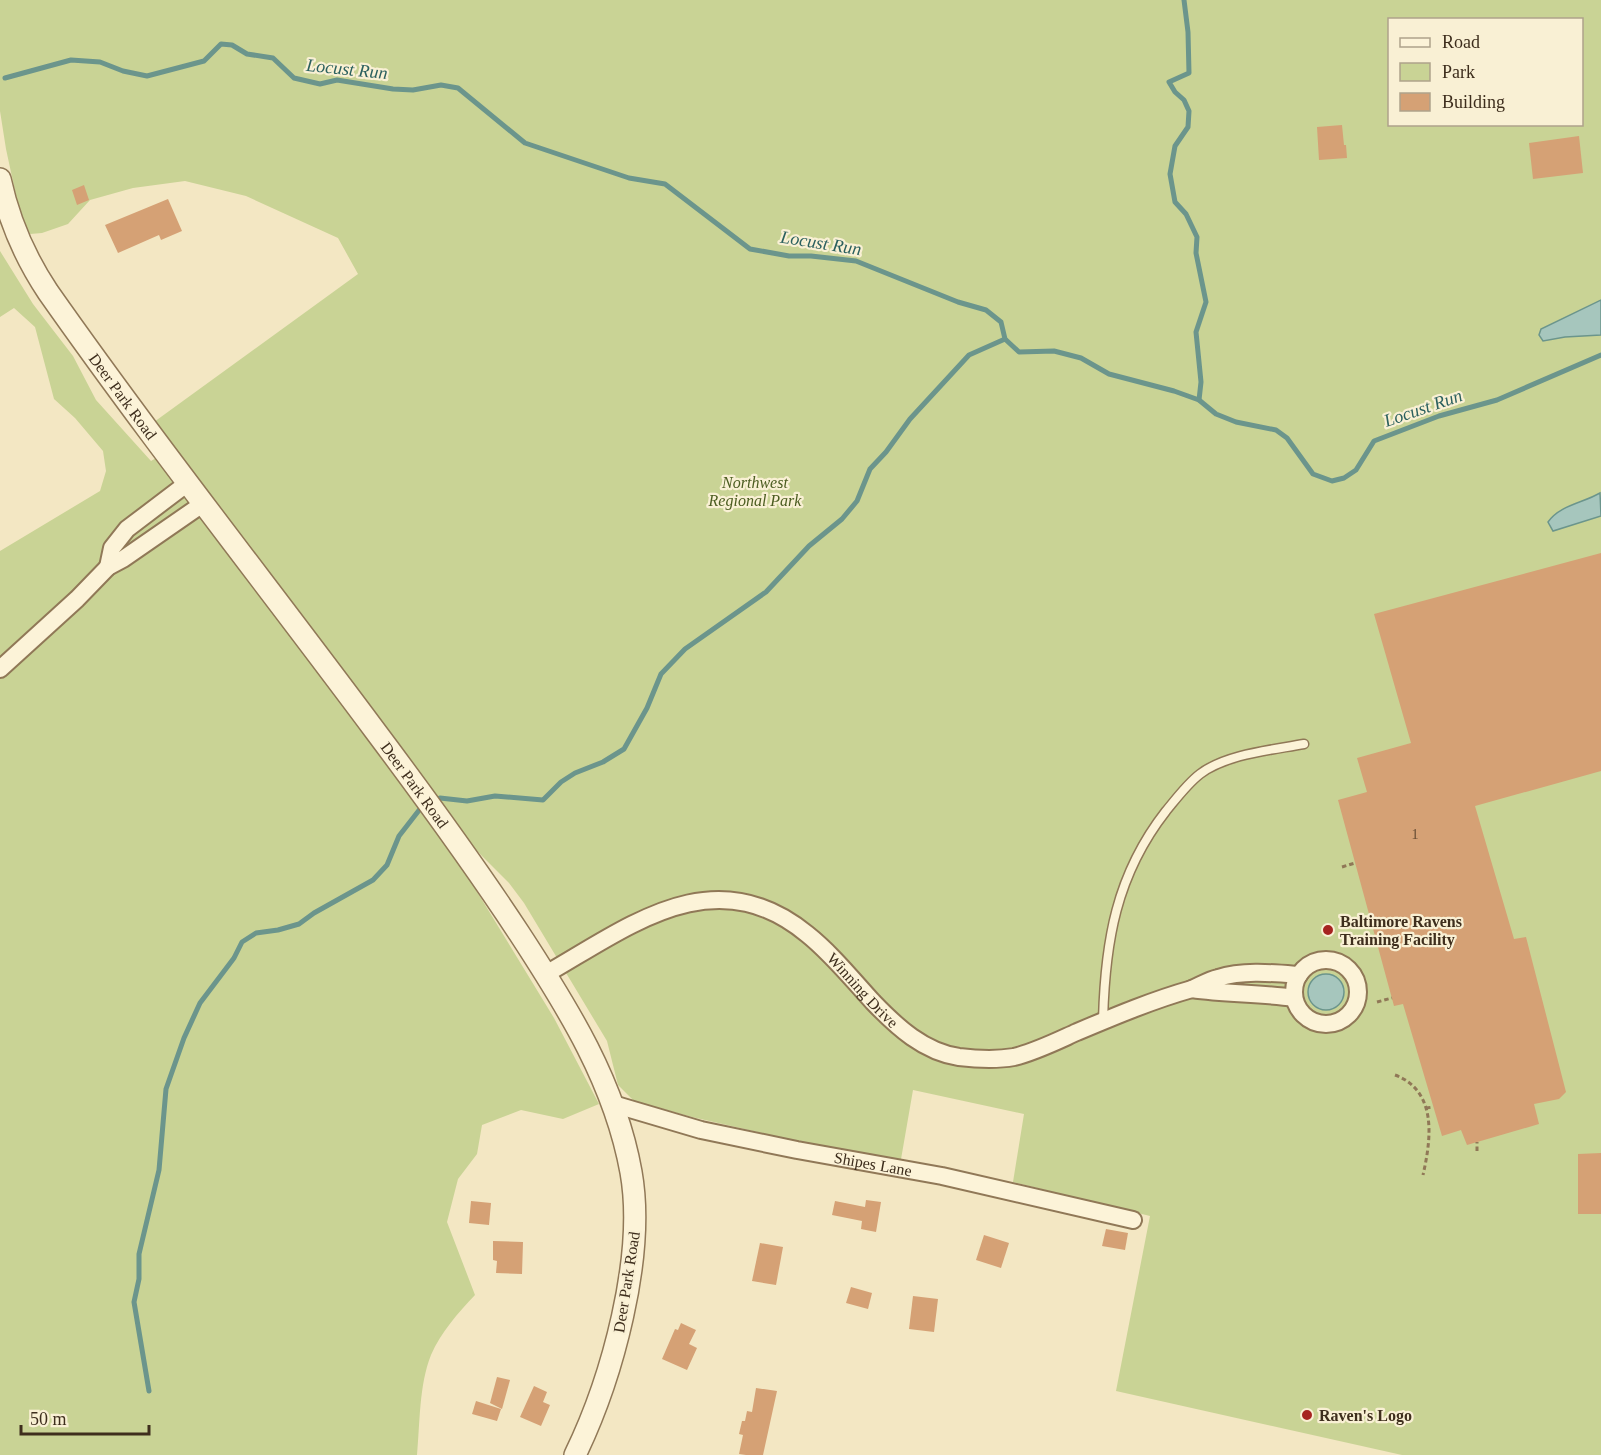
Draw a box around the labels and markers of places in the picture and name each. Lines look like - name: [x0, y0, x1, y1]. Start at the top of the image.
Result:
- place label: Baltimore Ravens Training Facility: [1340, 913, 1462, 949]
- marker: Baltimore Ravens Training Facility: [1321, 923, 1335, 937]
- place label: Raven's Logo: [1319, 1407, 1412, 1425]
- marker: Raven's Logo: [1300, 1408, 1314, 1422]

